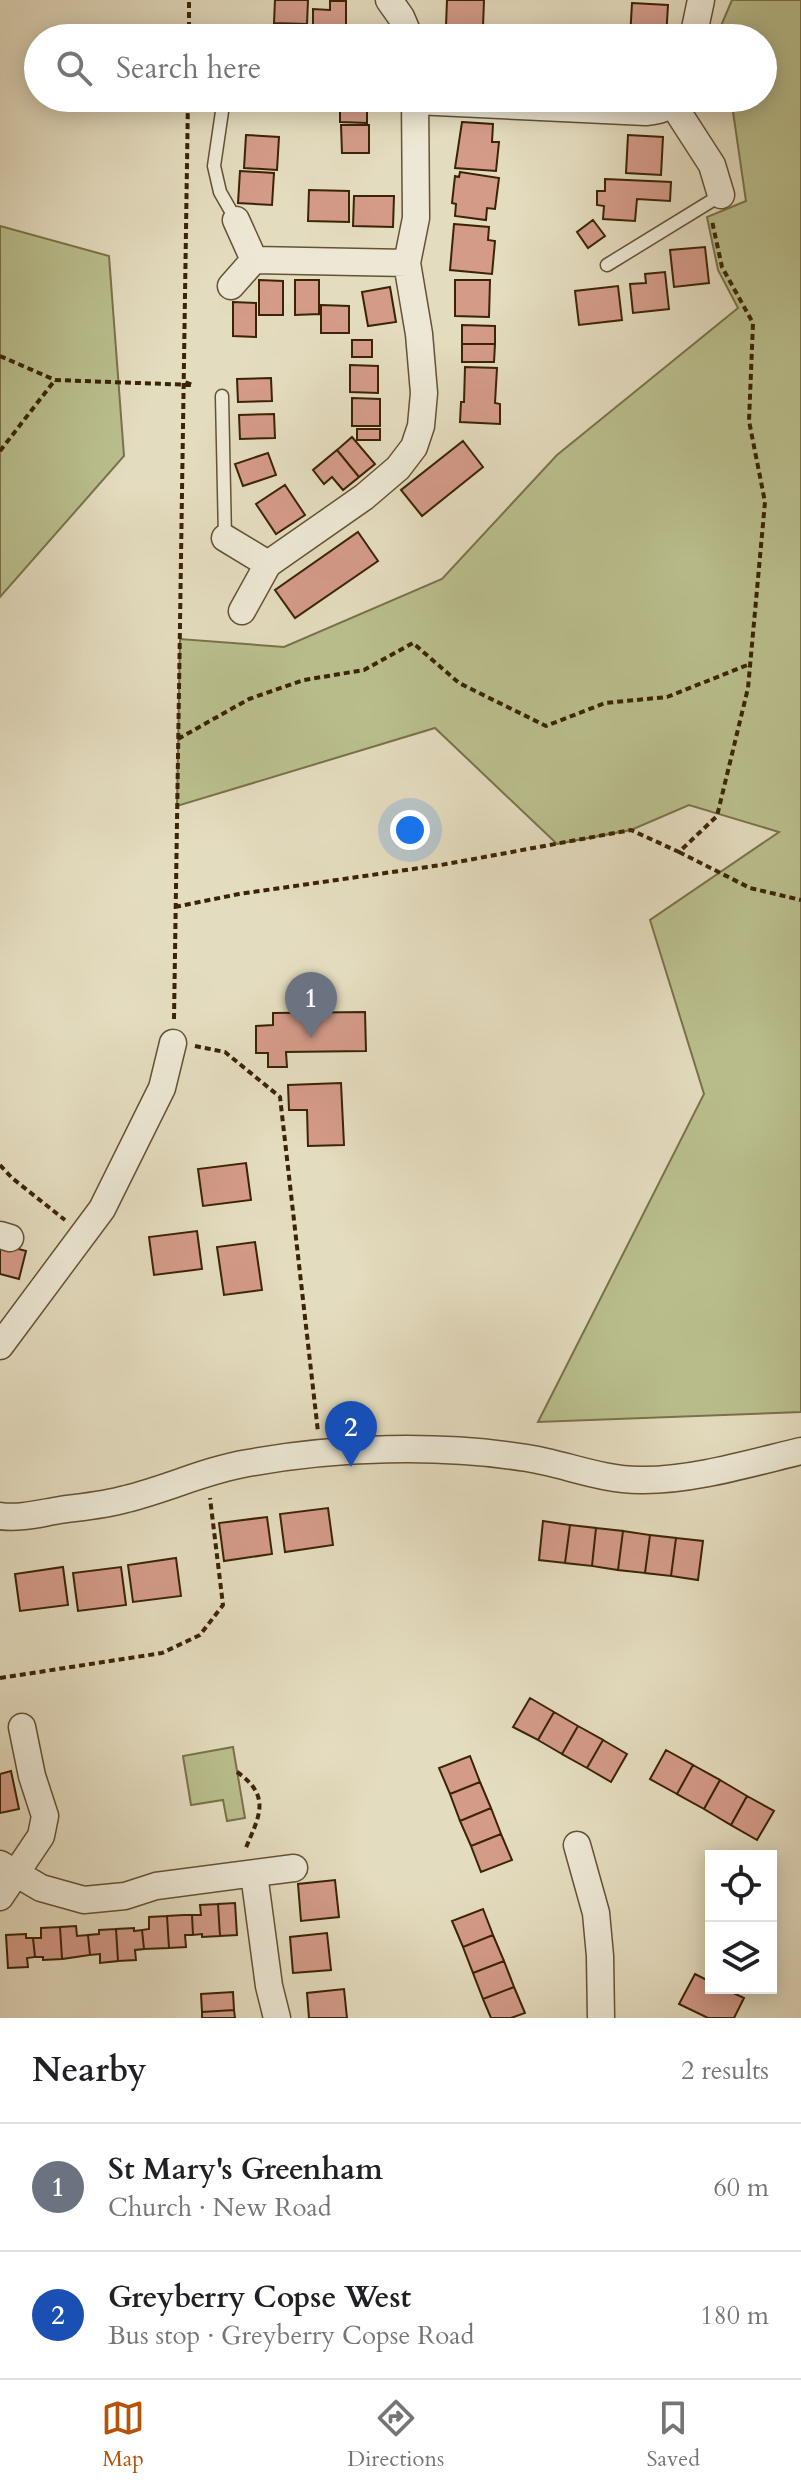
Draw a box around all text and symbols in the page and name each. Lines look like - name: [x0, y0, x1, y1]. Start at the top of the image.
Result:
- search box: [24, 24, 777, 112]
- icon: search: [52, 46, 96, 90]
- text: Search here: [116, 48, 261, 89]
- your location: [390, 810, 430, 850]
- pin: 1: [285, 972, 337, 1038]
- pin: 2: [325, 1401, 377, 1467]
- map controls: [705, 1850, 777, 1994]
- button: locate: [705, 1850, 777, 1922]
- button: layers: [705, 1922, 777, 1994]
- text: Nearby: [32, 2047, 147, 2093]
- text: 2 results: [681, 2053, 769, 2088]
- text: St Mary's Greenham: [108, 2149, 383, 2190]
- text: 1: [51, 2170, 65, 2205]
- text: 60 m: [713, 2170, 769, 2205]
- text: Church · New Road: [108, 2190, 332, 2225]
- text: Greyberry Copse West: [108, 2277, 411, 2318]
- text: 2: [51, 2298, 65, 2333]
- text: 180 m: [700, 2298, 769, 2333]
- text: Bus stop · Greyberry Copse Road: [108, 2318, 474, 2353]
- tab: Map: [101, 2396, 145, 2474]
- tab: Directions: [347, 2396, 444, 2474]
- tab: Saved: [647, 2396, 700, 2474]

